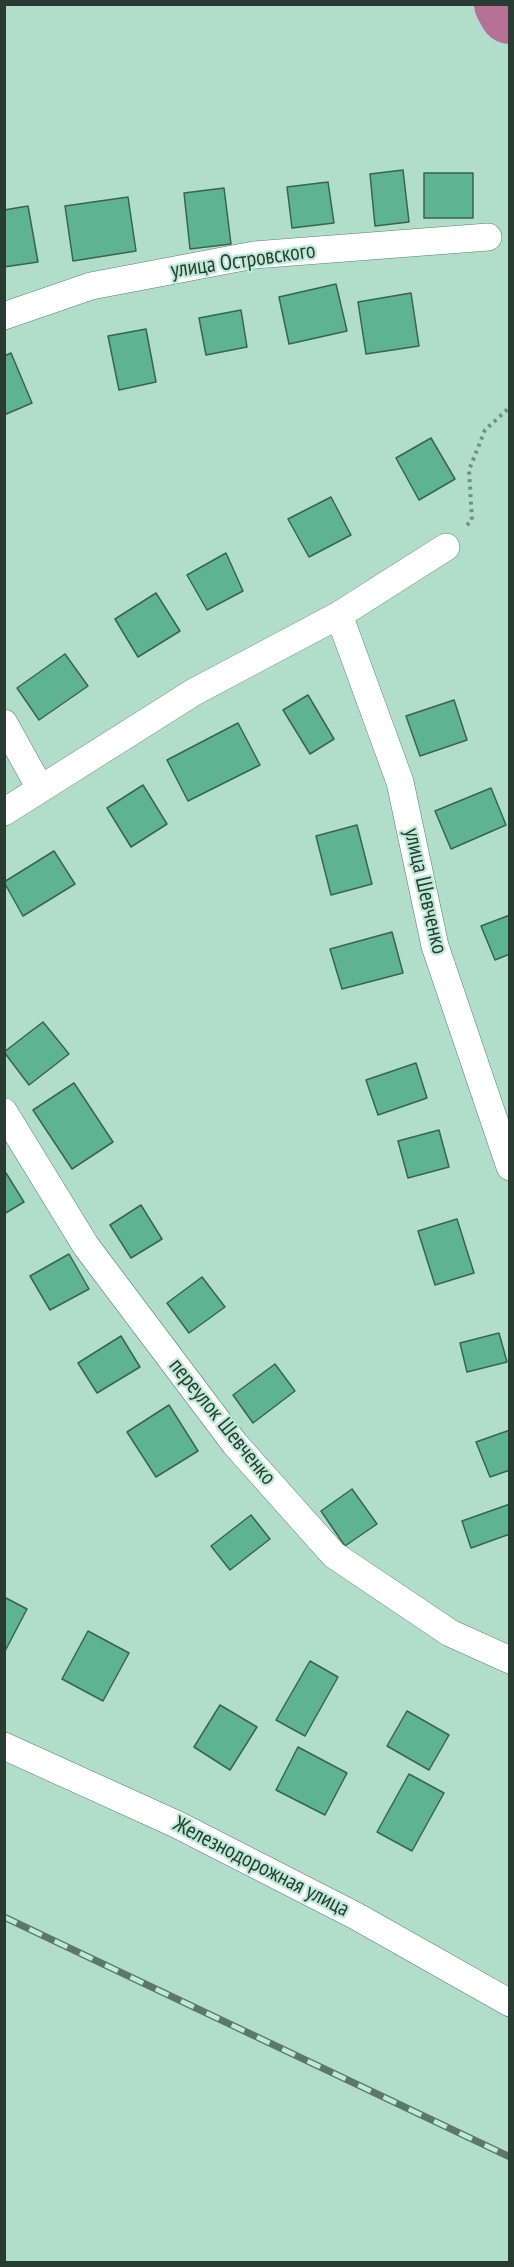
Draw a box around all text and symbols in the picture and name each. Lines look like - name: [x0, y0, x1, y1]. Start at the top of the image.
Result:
- street label: улица Островского: [169, 238, 317, 284]
- street label: улица Шевченко: [398, 826, 452, 956]
- street label: переулок Шевченко: [163, 1353, 281, 1491]
- street label: Железнодорожная улица: [169, 1811, 353, 1923]

